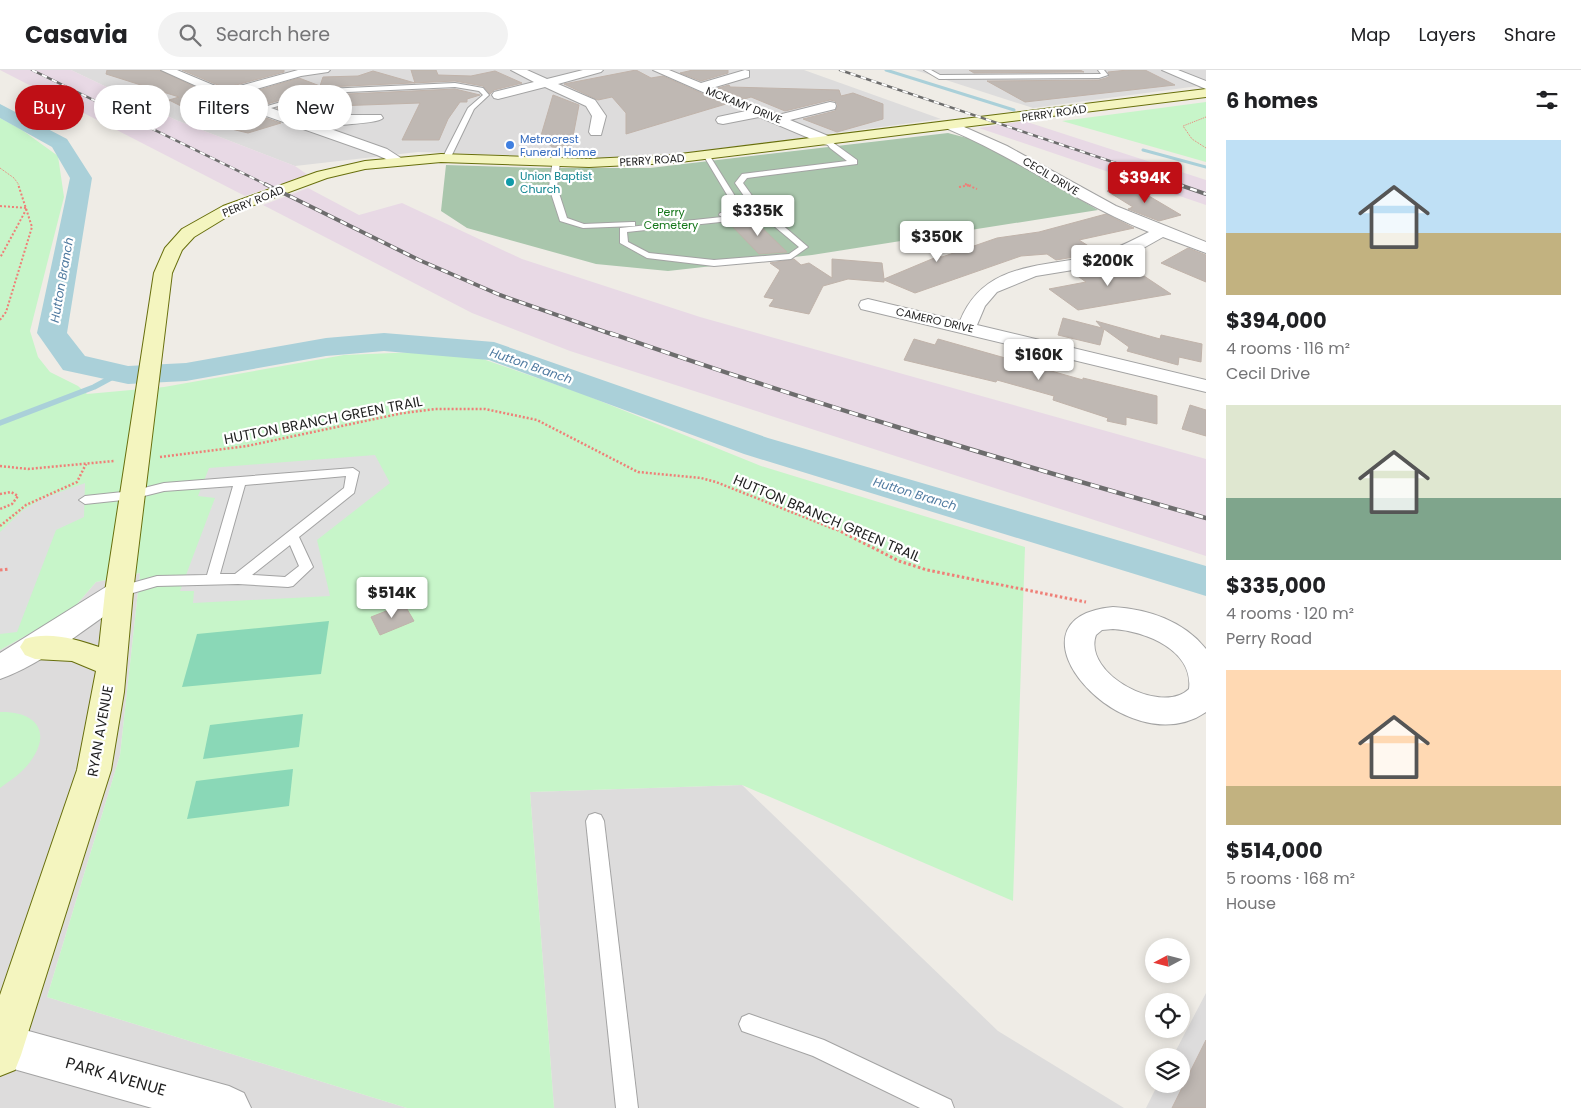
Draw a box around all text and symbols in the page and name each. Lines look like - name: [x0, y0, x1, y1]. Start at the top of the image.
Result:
- search box: [158, 12, 508, 57]
- text: Casavia: [25, 18, 128, 51]
- icon: search: [176, 21, 204, 49]
- text: Search here: [216, 21, 330, 48]
- text: Map: [1351, 22, 1391, 47]
- text: Layers: [1419, 22, 1476, 47]
- text: Share: [1504, 22, 1556, 47]
- street label: MCKAMY DRIVE: [703, 82, 785, 128]
- chip: Buy: [15, 85, 84, 130]
- chip: Rent: [94, 85, 170, 130]
- chip: Filters: [180, 85, 268, 130]
- chip: New: [278, 85, 352, 130]
- text: 6 homes: [1226, 86, 1318, 115]
- icon: filters: [1533, 86, 1561, 114]
- street label: PERRY ROAD: [1021, 101, 1088, 125]
- place label: Metrocrest Funeral Home: [520, 131, 597, 160]
- marker: Metrocrest Funeral Home: [504, 139, 516, 151]
- street label: PERRY ROAD: [619, 150, 685, 170]
- street label: CECIL DRIVE: [1020, 153, 1082, 199]
- pin: $394K: [1110, 162, 1180, 204]
- text: $394K: [1119, 166, 1171, 189]
- place label: Union Baptist Church: [520, 168, 592, 197]
- icon: home: [1349, 172, 1439, 262]
- marker: Union Baptist Church: [504, 176, 516, 188]
- street label: PERRY ROAD: [220, 181, 286, 221]
- pin: $335K: [723, 194, 793, 237]
- text: $335K: [732, 199, 784, 222]
- park label: Perry Cemetery: [644, 204, 699, 233]
- pin: $350K: [902, 220, 972, 263]
- text: $350K: [911, 225, 963, 248]
- water label: Hutton Branch: [46, 236, 77, 324]
- pin: $200K: [1073, 244, 1143, 287]
- text: $200K: [1082, 249, 1134, 272]
- street label: CAMERO DRIVE: [894, 303, 976, 337]
- text: $394,000: [1226, 306, 1327, 335]
- text: 4 rooms · 116 m²: [1226, 337, 1350, 360]
- pin: $160K: [1004, 338, 1074, 381]
- water label: Hutton Branch: [488, 343, 575, 388]
- text: $160K: [1015, 343, 1063, 366]
- text: Cecil Drive: [1226, 362, 1310, 385]
- street label: HUTTON BRANCH GREEN TRAIL: [222, 391, 424, 449]
- icon: home: [1349, 437, 1439, 527]
- street label: HUTTON BRANCH GREEN TRAIL: [730, 469, 924, 567]
- water label: Hutton Branch: [871, 473, 959, 514]
- text: $335,000: [1226, 571, 1326, 600]
- pin: $514K: [357, 576, 427, 619]
- text: $514K: [368, 581, 416, 604]
- text: 4 rooms · 120 m²: [1226, 602, 1354, 625]
- text: Perry Road: [1226, 627, 1312, 650]
- street label: RYAN AVENUE: [82, 684, 118, 778]
- icon: home: [1349, 702, 1439, 792]
- text: $514,000: [1226, 836, 1323, 865]
- text: 5 rooms · 168 m²: [1226, 867, 1355, 890]
- text: House: [1226, 892, 1276, 915]
- north arrow: [1145, 938, 1190, 982]
- map controls: [1145, 938, 1190, 1093]
- button: locate: [1145, 993, 1190, 1038]
- button: layers: [1145, 1048, 1190, 1093]
- street label: PARK AVENUE: [63, 1051, 169, 1102]

